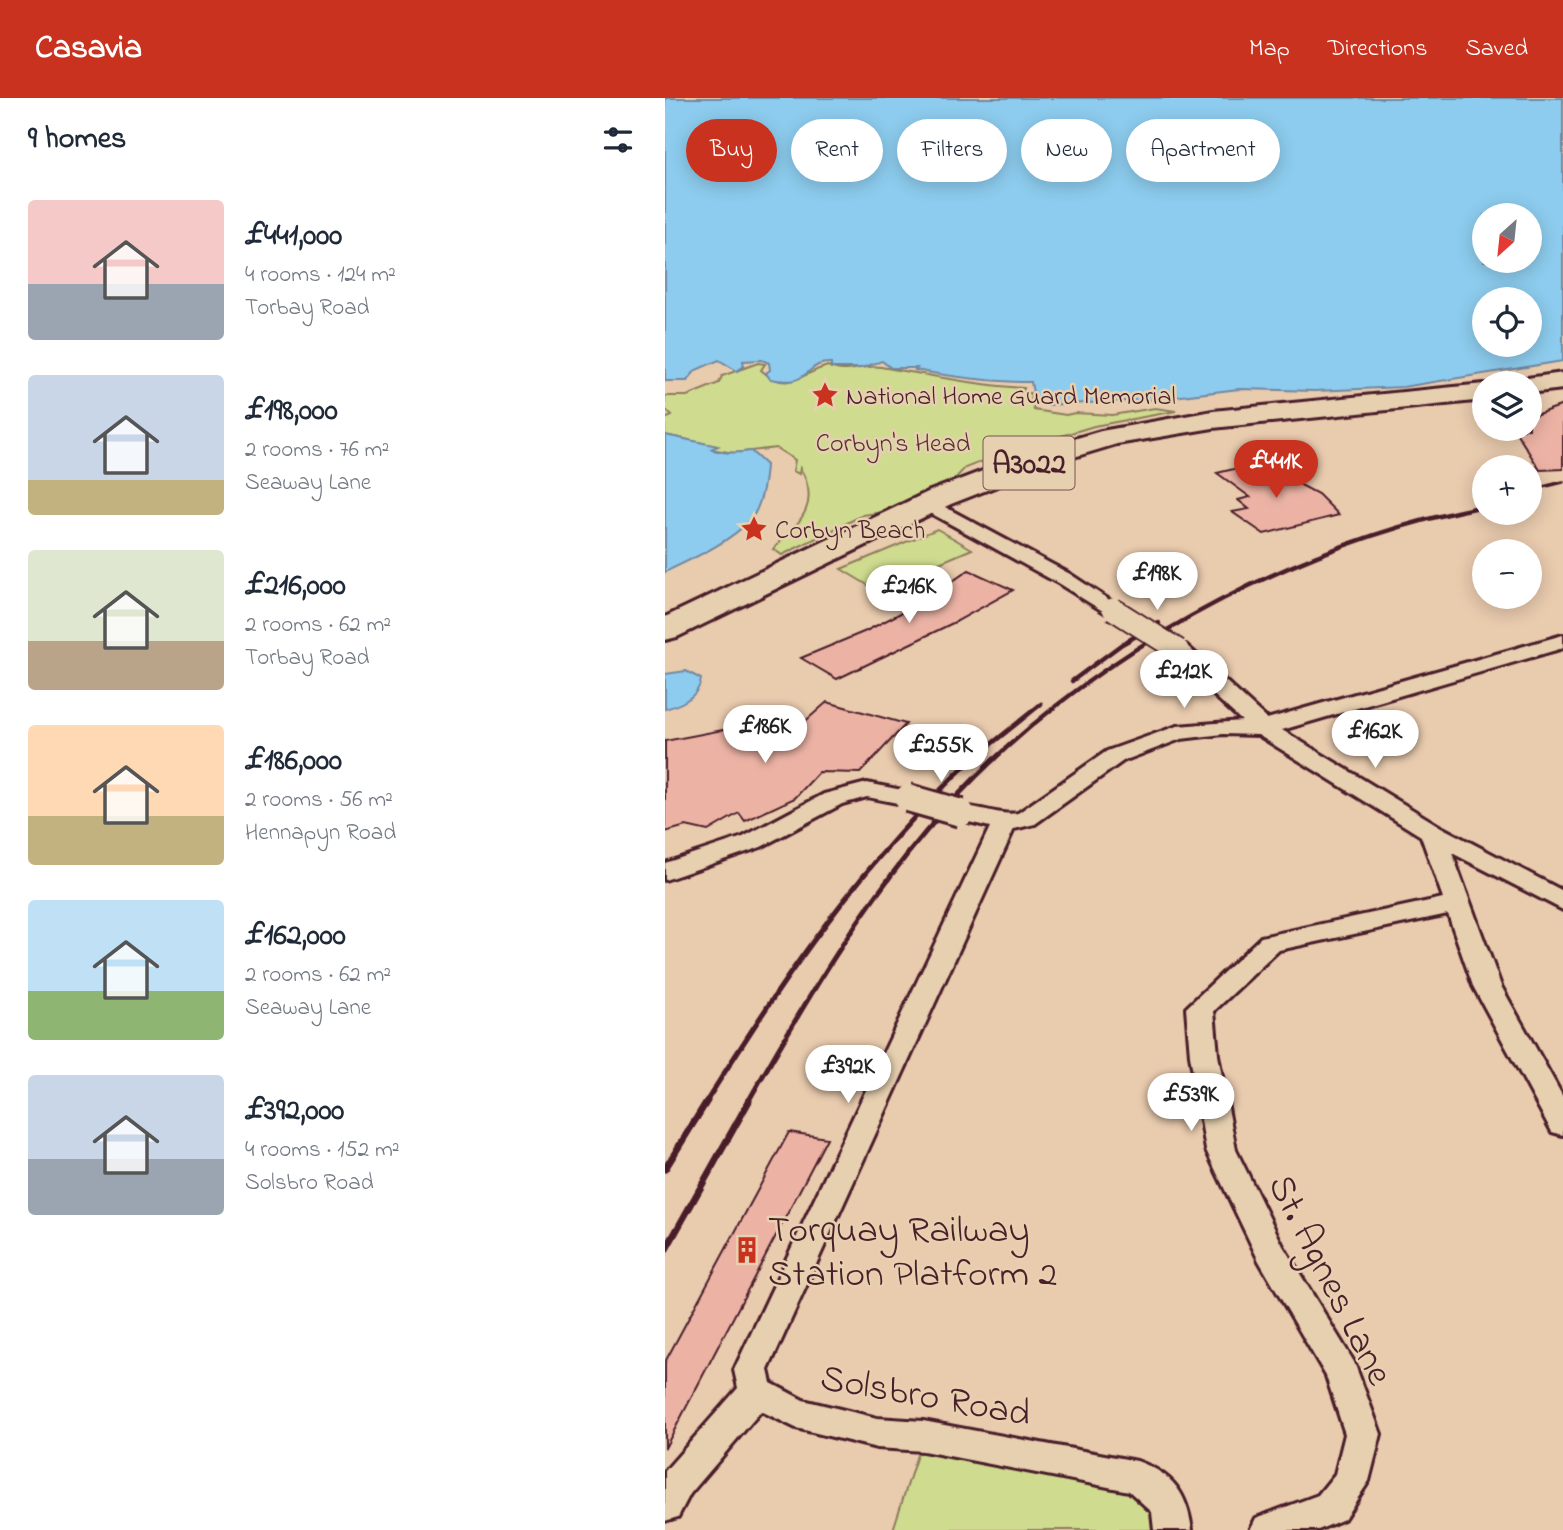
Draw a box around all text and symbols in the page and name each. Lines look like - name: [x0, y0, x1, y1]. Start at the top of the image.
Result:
- text: Casavia: [35, 25, 142, 73]
- text: Map: [1249, 32, 1290, 67]
- text: Directions: [1328, 32, 1427, 67]
- text: Saved: [1465, 32, 1528, 67]
- text: 9 homes: [28, 118, 126, 162]
- chip: Buy: [686, 119, 777, 182]
- chip: Rent: [791, 119, 883, 182]
- chip: Filters: [897, 119, 1007, 182]
- chip: New: [1021, 119, 1112, 182]
- chip: Apartment: [1126, 119, 1280, 182]
- icon: filters: [599, 121, 637, 159]
- north arrow: [1472, 203, 1542, 273]
- map controls: [1472, 203, 1542, 609]
- text: £441,000: [245, 215, 342, 259]
- icon: home: [84, 228, 168, 312]
- text: 4 rooms · 124 m²: [245, 259, 396, 292]
- button: locate: [1472, 287, 1542, 357]
- text: Torbay Road: [245, 292, 369, 325]
- button: layers: [1472, 371, 1542, 441]
- place label: National Home Guard Memorial: [846, 379, 1176, 417]
- place icon: National Home Guard Memorial: [810, 380, 840, 410]
- text: £198,000: [245, 390, 338, 434]
- icon: home: [84, 403, 168, 487]
- park label: Corbyn's Head: [816, 426, 971, 464]
- text: 2 rooms · 76 m²: [245, 434, 389, 467]
- road number: A3022: [983, 436, 1075, 490]
- pin: £441K: [1227, 440, 1325, 500]
- text: £441K: [1250, 446, 1302, 479]
- button: +: [1472, 455, 1542, 525]
- text: Seaway Lane: [245, 467, 371, 500]
- place label: Corbyn Beach: [775, 513, 925, 551]
- place icon: Corbyn Beach: [739, 514, 769, 544]
- button: −: [1472, 539, 1542, 609]
- pin: £198K: [1108, 552, 1206, 612]
- text: £198K: [1133, 558, 1181, 591]
- text: £216,000: [245, 565, 346, 609]
- pin: £216K: [860, 566, 958, 625]
- text: £216K: [882, 571, 936, 604]
- icon: home: [84, 578, 168, 662]
- text: 2 rooms · 62 m²: [245, 609, 391, 642]
- text: Torbay Road: [245, 642, 369, 675]
- pin: £212K: [1135, 650, 1233, 710]
- text: £212K: [1156, 656, 1212, 689]
- pin: £186K: [716, 706, 814, 765]
- pin: £162K: [1326, 710, 1424, 770]
- text: £186K: [739, 711, 791, 744]
- text: £162K: [1348, 716, 1402, 749]
- pin: £255K: [892, 724, 990, 784]
- text: £255K: [909, 730, 973, 763]
- text: £186,000: [245, 740, 342, 784]
- icon: home: [84, 753, 168, 837]
- text: 2 rooms · 56 m²: [245, 784, 393, 817]
- text: Hennapyn Road: [245, 817, 396, 850]
- text: £162,000: [245, 915, 346, 959]
- icon: home: [84, 928, 168, 1012]
- text: 2 rooms · 62 m²: [245, 959, 391, 992]
- text: Seaway Lane: [245, 992, 371, 1025]
- pin: £392K: [799, 1046, 897, 1105]
- text: £392K: [821, 1051, 875, 1084]
- pin: £539K: [1142, 1074, 1240, 1133]
- text: £539K: [1163, 1079, 1219, 1112]
- text: £392,000: [245, 1090, 344, 1134]
- icon: home: [84, 1103, 168, 1187]
- text: 4 rooms · 152 m²: [245, 1134, 400, 1167]
- street label: St. Agnes Lane: [1251, 1166, 1406, 1397]
- text: Solsbro Road: [245, 1167, 374, 1200]
- place label: Torquay Railway Station Platform 2: [768, 1204, 1057, 1304]
- building icon: Torquay Railway Station Platform 2: [732, 1235, 762, 1265]
- street label: Solsbro Road: [816, 1352, 1035, 1444]

